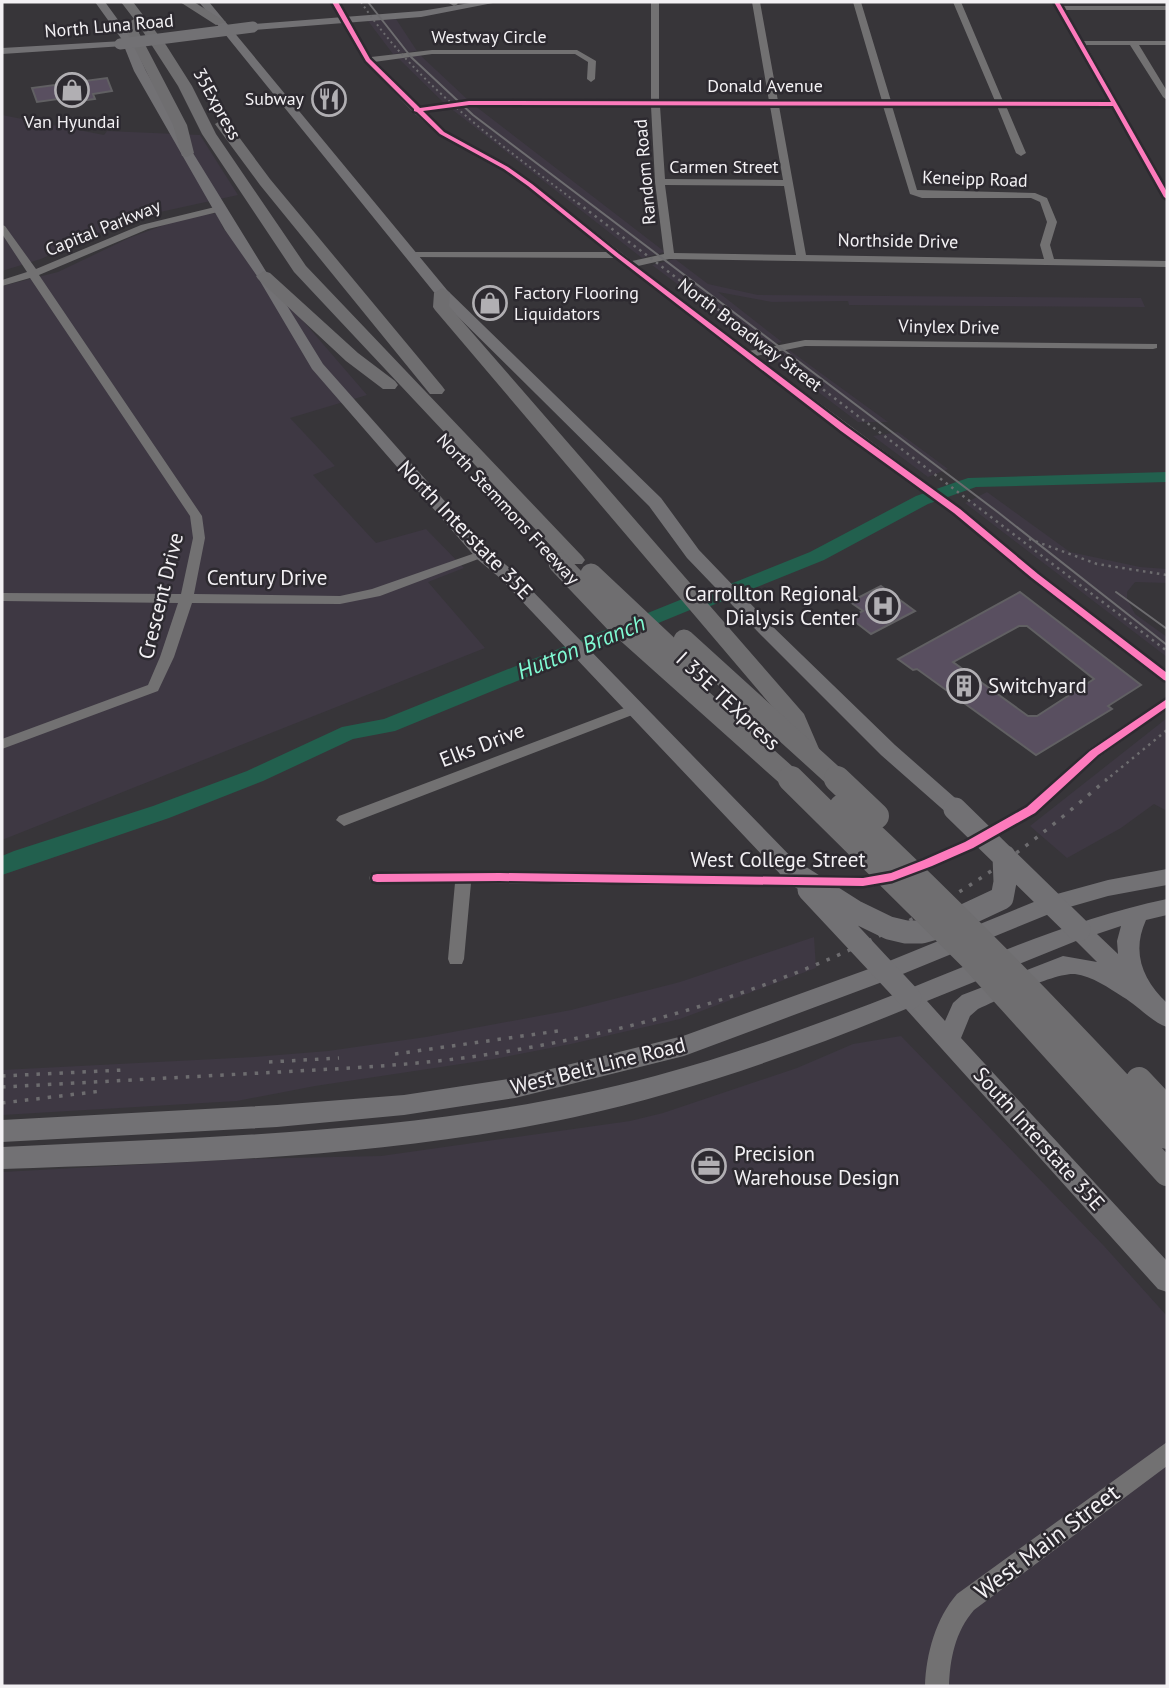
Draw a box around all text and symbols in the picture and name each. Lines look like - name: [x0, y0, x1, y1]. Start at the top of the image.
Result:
- street label: North Luna Road: [43, 8, 174, 43]
- street label: Westway Circle: [431, 25, 547, 48]
- street label: 35Express: [188, 64, 247, 144]
- shop icon: Van Hyundai: [53, 71, 91, 109]
- street label: Donald Avenue: [707, 74, 823, 97]
- restaurant icon: Subway: [310, 80, 348, 118]
- place label: Subway: [245, 87, 305, 110]
- place label: Van Hyundai: [23, 110, 120, 133]
- street label: Random Road: [628, 118, 661, 226]
- street label: Carmen Street: [669, 155, 779, 178]
- street label: Keneipp Road: [922, 165, 1028, 192]
- street label: Capital Parkway: [42, 194, 164, 261]
- street label: Northside Drive: [837, 228, 959, 253]
- street label: North Broadway Street: [674, 273, 827, 396]
- place label: Factory Flooring Liquidators: [514, 281, 639, 325]
- shop icon: Factory Flooring Liquidators: [471, 284, 509, 322]
- street label: Vinylex Drive: [897, 314, 1000, 339]
- street label: North Stemmons Freeway: [432, 428, 585, 590]
- street label: North Interstate 35E: [392, 454, 539, 605]
- street label: Crescent Drive: [132, 530, 189, 662]
- street label: Century Drive: [207, 564, 327, 591]
- place label: Carrollton Regional Dialysis Center: [685, 580, 858, 631]
- hospital icon: Carrollton Regional Dialysis Center: [864, 587, 902, 625]
- water label: Hutton Branch: [512, 608, 649, 685]
- street label: I 35E TEXpress: [671, 645, 786, 756]
- building icon: Switchyard: [945, 667, 983, 705]
- place label: Switchyard: [988, 672, 1087, 699]
- street label: Elks Drive: [435, 716, 528, 773]
- street label: West College Street: [690, 846, 866, 873]
- street label: West Belt Line Road: [508, 1031, 688, 1100]
- street label: South Interstate 35E: [968, 1061, 1111, 1216]
- place label: Precision Warehouse Design: [734, 1140, 900, 1191]
- office icon: Precision Warehouse Design: [690, 1147, 728, 1185]
- street label: West Main Street: [968, 1477, 1125, 1606]

